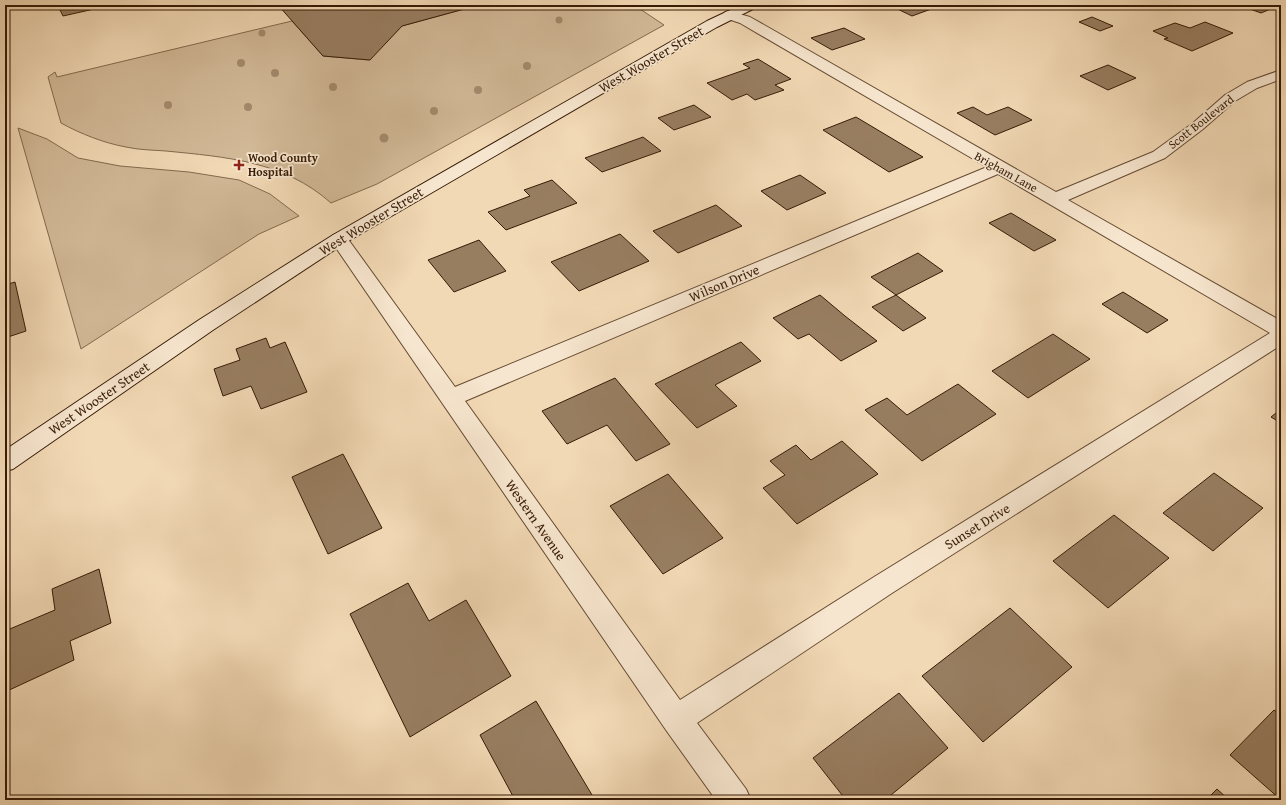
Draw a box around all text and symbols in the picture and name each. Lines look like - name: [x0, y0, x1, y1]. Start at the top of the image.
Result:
- street label: West Wooster Street: [595, 21, 707, 97]
- street label: Scott Boulevard: [1164, 90, 1238, 153]
- street label: Brigham Lane: [972, 147, 1041, 196]
- place label: Wood County Hospital: [248, 149, 319, 180]
- marker: Wood County Hospital: [233, 159, 245, 171]
- street label: West Wooster Street: [315, 182, 427, 260]
- street label: Wilson Drive: [686, 259, 763, 307]
- street label: West Wooster Street: [44, 357, 154, 439]
- street label: Western Avenue: [501, 475, 572, 565]
- street label: Sunset Drive: [940, 498, 1014, 554]

